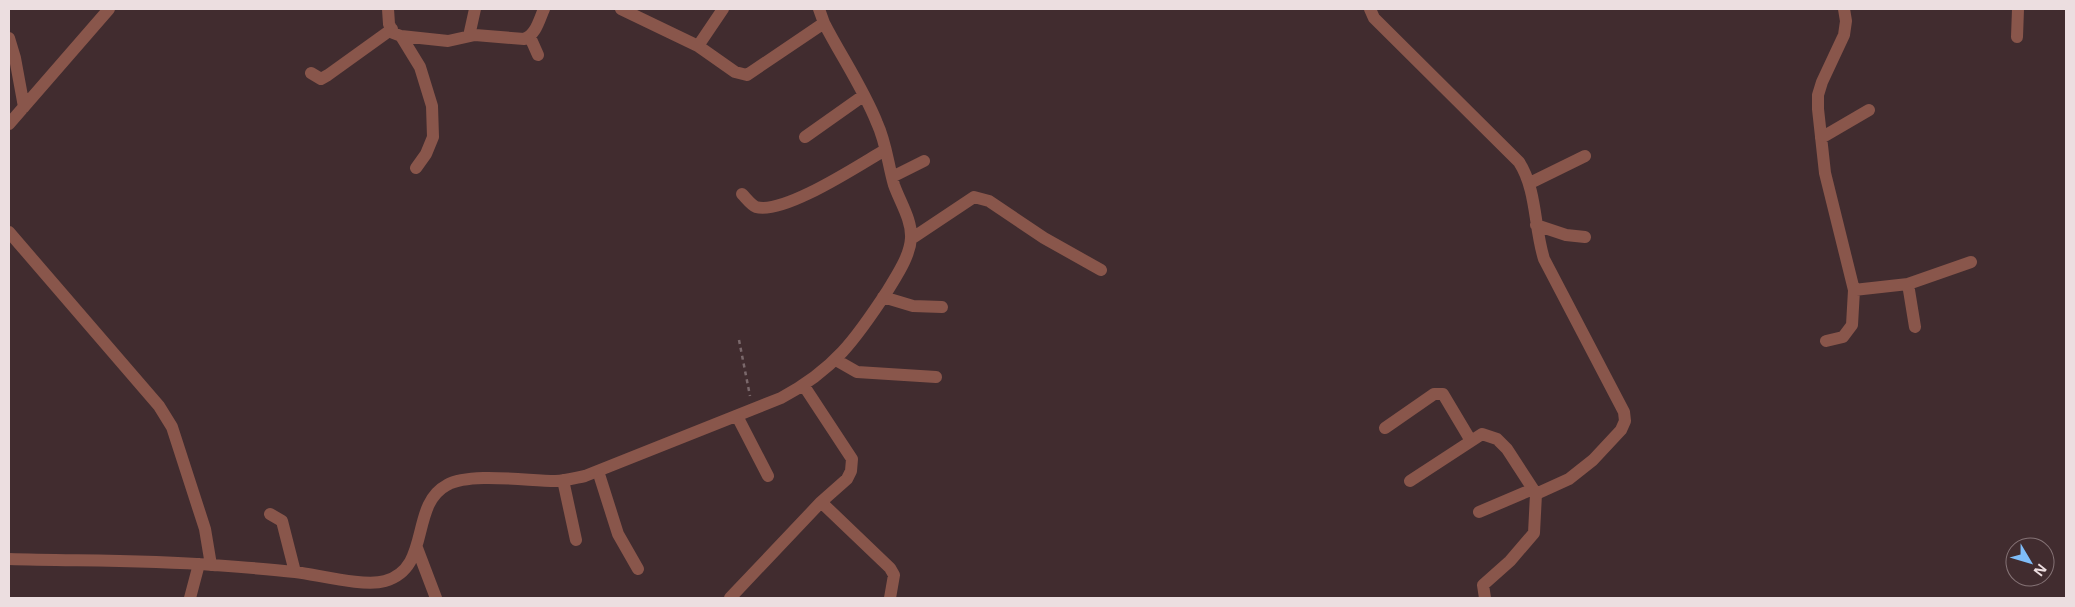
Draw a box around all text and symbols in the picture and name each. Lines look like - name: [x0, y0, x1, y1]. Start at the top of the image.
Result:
- north arrow: [2005, 537, 2055, 587]
- text: N: [2030, 560, 2052, 581]

